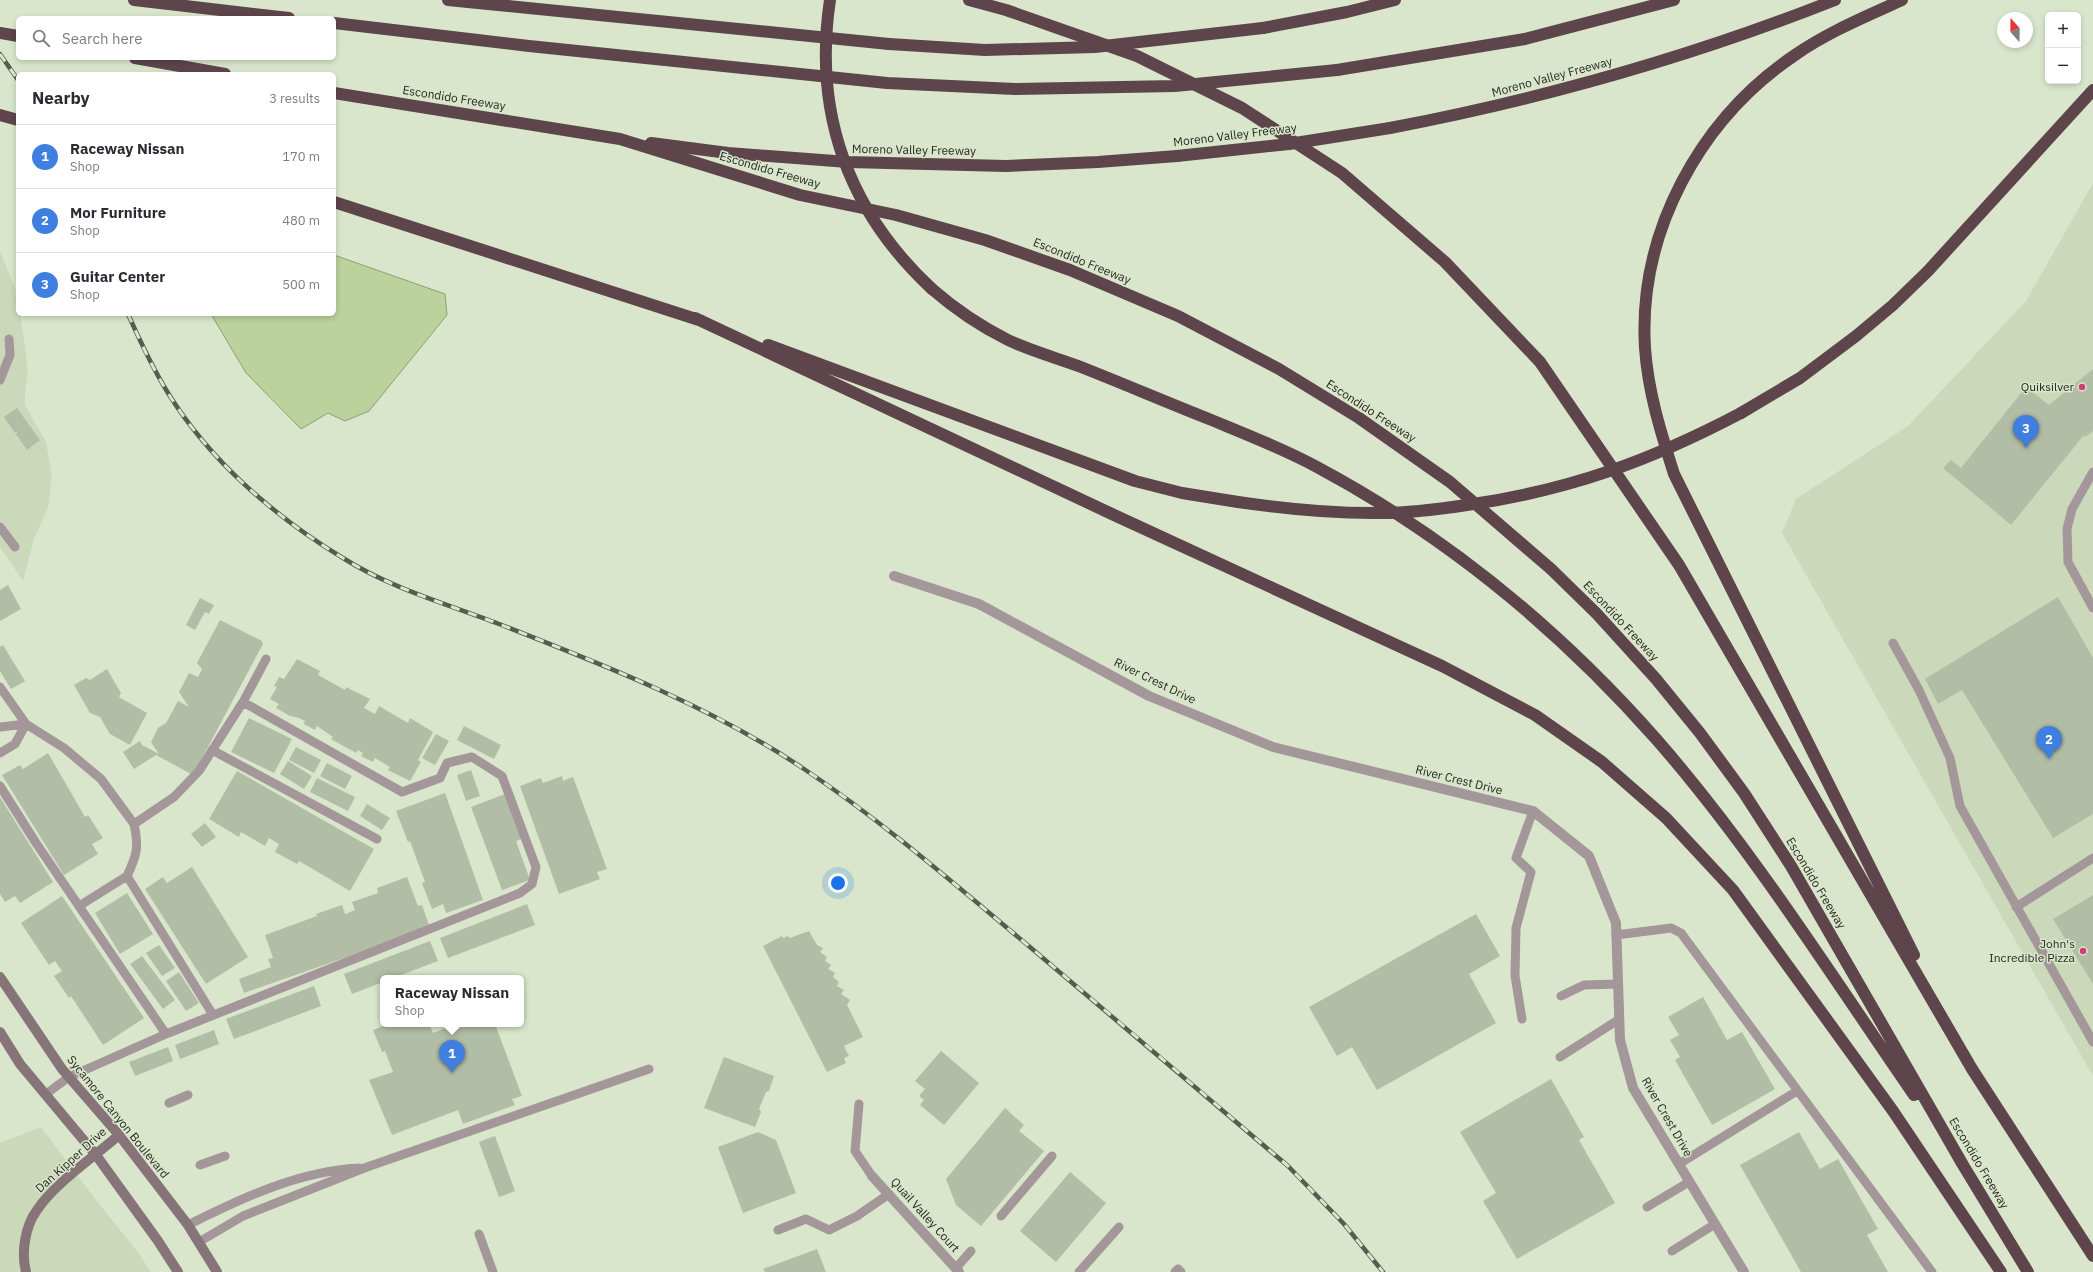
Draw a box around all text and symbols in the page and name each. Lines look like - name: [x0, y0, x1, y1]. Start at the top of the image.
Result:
- north arrow: [1997, 12, 2033, 48]
- map controls: [2045, 12, 2081, 84]
- button: +: [2045, 12, 2081, 48]
- search box: [16, 16, 336, 60]
- icon: search: [30, 27, 52, 49]
- text: Search here: [62, 29, 142, 48]
- button: −: [2045, 48, 2081, 84]
- street label: Moreno Valley Freeway: [1490, 53, 1614, 100]
- street label: Escondido Freeway: [401, 82, 507, 113]
- text: Nearby: [32, 87, 90, 109]
- text: 3 results: [269, 90, 320, 107]
- street label: Moreno Valley Freeway: [1172, 119, 1298, 150]
- text: Raceway Nissan: [70, 139, 185, 158]
- street label: Moreno Valley Freeway: [852, 141, 976, 158]
- text: 1: [41, 148, 49, 165]
- text: 170 m: [282, 148, 320, 165]
- street label: Escondido Freeway: [718, 148, 822, 191]
- text: Shop: [70, 158, 100, 175]
- text: Mor Furniture: [70, 203, 166, 222]
- text: 2: [41, 212, 49, 229]
- text: 480 m: [282, 212, 320, 229]
- text: Shop: [70, 222, 100, 239]
- street label: Escondido Freeway: [1031, 234, 1133, 287]
- text: Guitar Center: [70, 267, 165, 286]
- text: 3: [41, 276, 49, 293]
- text: 500 m: [282, 276, 320, 293]
- text: Shop: [70, 286, 100, 303]
- street label: Escondido Freeway: [1323, 376, 1419, 445]
- place label: Quiksilver: [2021, 379, 2075, 394]
- marker: Quiksilver: [2077, 382, 2087, 392]
- pin: 3: [2013, 415, 2039, 448]
- street label: Escondido Freeway: [1580, 577, 1662, 664]
- street label: River Crest Drive: [1112, 654, 1199, 707]
- pin: 2: [2036, 726, 2062, 759]
- street label: River Crest Drive: [1414, 761, 1505, 798]
- street label: Escondido Freeway: [1783, 834, 1850, 931]
- your location: [828, 873, 848, 893]
- place label: John's Incredible Pizza: [1989, 936, 2076, 965]
- marker: John's Incredible Pizza: [2078, 946, 2088, 956]
- popup: [380, 975, 524, 1027]
- text: Raceway Nissan: [395, 983, 509, 1002]
- text: Shop: [395, 1002, 425, 1019]
- pin: 1: [439, 1040, 465, 1073]
- street label: Sycamore Canyon Boulevard: [64, 1052, 173, 1181]
- street label: River Crest Drive: [1639, 1074, 1696, 1160]
- street label: Escondido Freeway: [1946, 1114, 2013, 1211]
- street label: Dan Kipper Drive: [32, 1124, 110, 1195]
- street label: Quail Valley Court: [888, 1174, 963, 1255]

